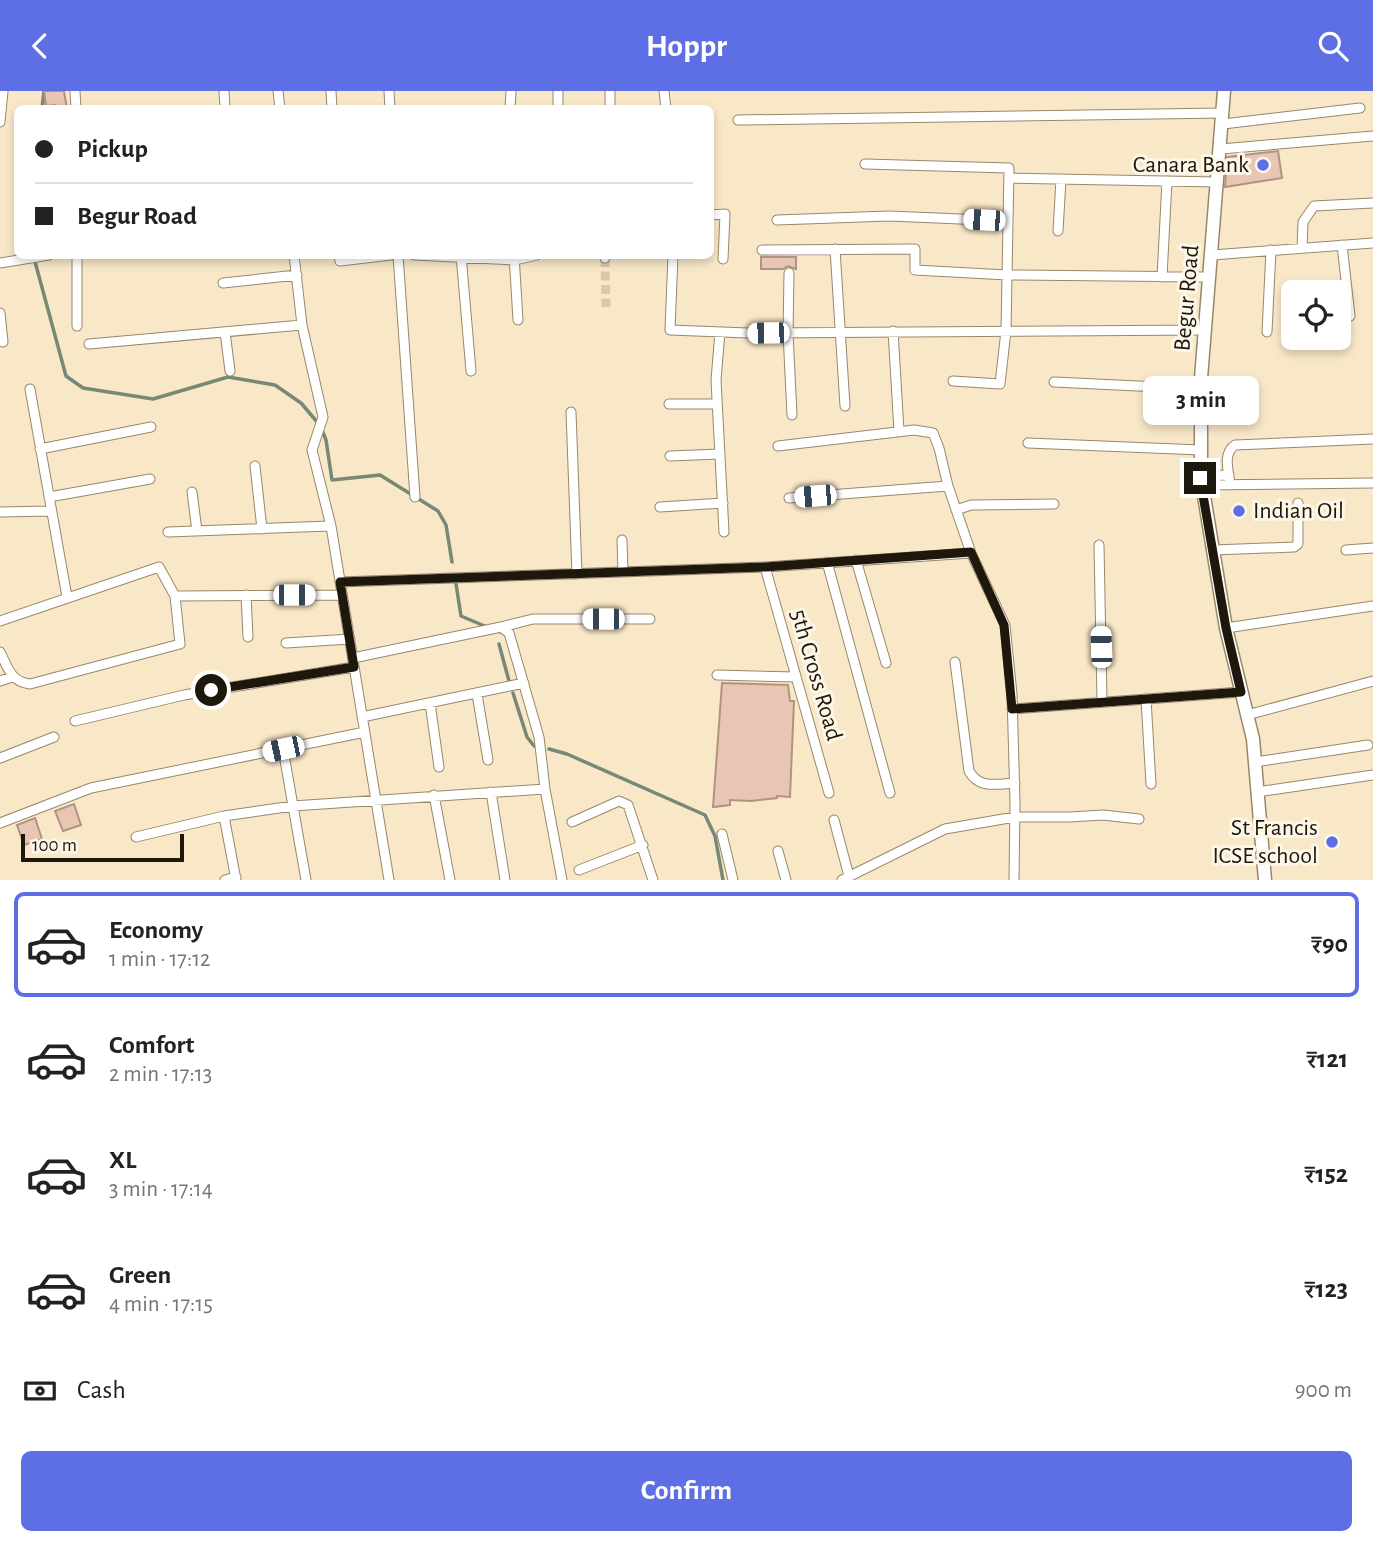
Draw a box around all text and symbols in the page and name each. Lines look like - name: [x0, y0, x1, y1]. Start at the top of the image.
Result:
- icon: back: [21, 27, 59, 65]
- icon: search: [1314, 27, 1352, 65]
- text: Hoppr: [646, 30, 727, 62]
- text: Pickup: [77, 136, 148, 162]
- place label: Canara Bank: [1133, 153, 1249, 177]
- marker: Canara Bank: [1255, 157, 1271, 173]
- text: Begur Road: [77, 203, 197, 229]
- car: [963, 208, 1006, 232]
- street label: Begur Road: [1170, 244, 1204, 352]
- map controls: [1281, 280, 1351, 350]
- button: locate: [1281, 280, 1351, 350]
- car: [747, 322, 790, 344]
- callout: 3 min: [1142, 377, 1258, 425]
- text: 3 min: [1176, 389, 1226, 412]
- route end: [1184, 462, 1216, 494]
- car: [794, 484, 837, 508]
- place label: Indian Oil: [1253, 499, 1344, 523]
- marker: Indian Oil: [1231, 503, 1247, 519]
- car: [274, 585, 316, 606]
- street label: 5th Cross Road: [786, 607, 846, 743]
- car: [583, 609, 625, 630]
- car: [1090, 626, 1113, 668]
- route start: [195, 674, 227, 706]
- car: [261, 734, 306, 764]
- place label: St Francis ICSE school: [1213, 816, 1318, 868]
- scale bar: [21, 831, 184, 863]
- marker: St Francis ICSE school: [1324, 834, 1340, 850]
- text: 100 m: [32, 836, 77, 855]
- icon: car: [25, 913, 88, 976]
- text: Economy: [109, 917, 203, 943]
- text: ₹90: [1311, 931, 1348, 957]
- text: 1 min · 17:12: [109, 948, 211, 971]
- icon: car: [25, 1028, 88, 1091]
- text: Comfort: [109, 1032, 194, 1058]
- text: ₹121: [1306, 1046, 1348, 1072]
- text: 2 min · 17:13: [109, 1063, 212, 1086]
- icon: car: [25, 1143, 88, 1206]
- text: XL: [109, 1147, 136, 1173]
- text: ₹152: [1304, 1161, 1348, 1187]
- text: 3 min · 17:14: [109, 1178, 213, 1201]
- icon: car: [25, 1258, 88, 1321]
- text: Green: [109, 1262, 171, 1288]
- text: ₹123: [1304, 1276, 1348, 1302]
- text: 4 min · 17:15: [109, 1293, 213, 1316]
- icon: cash: [21, 1372, 59, 1410]
- text: Cash: [77, 1377, 126, 1403]
- text: 900 m: [1295, 1379, 1352, 1402]
- button: Confirm: [21, 1451, 1352, 1531]

